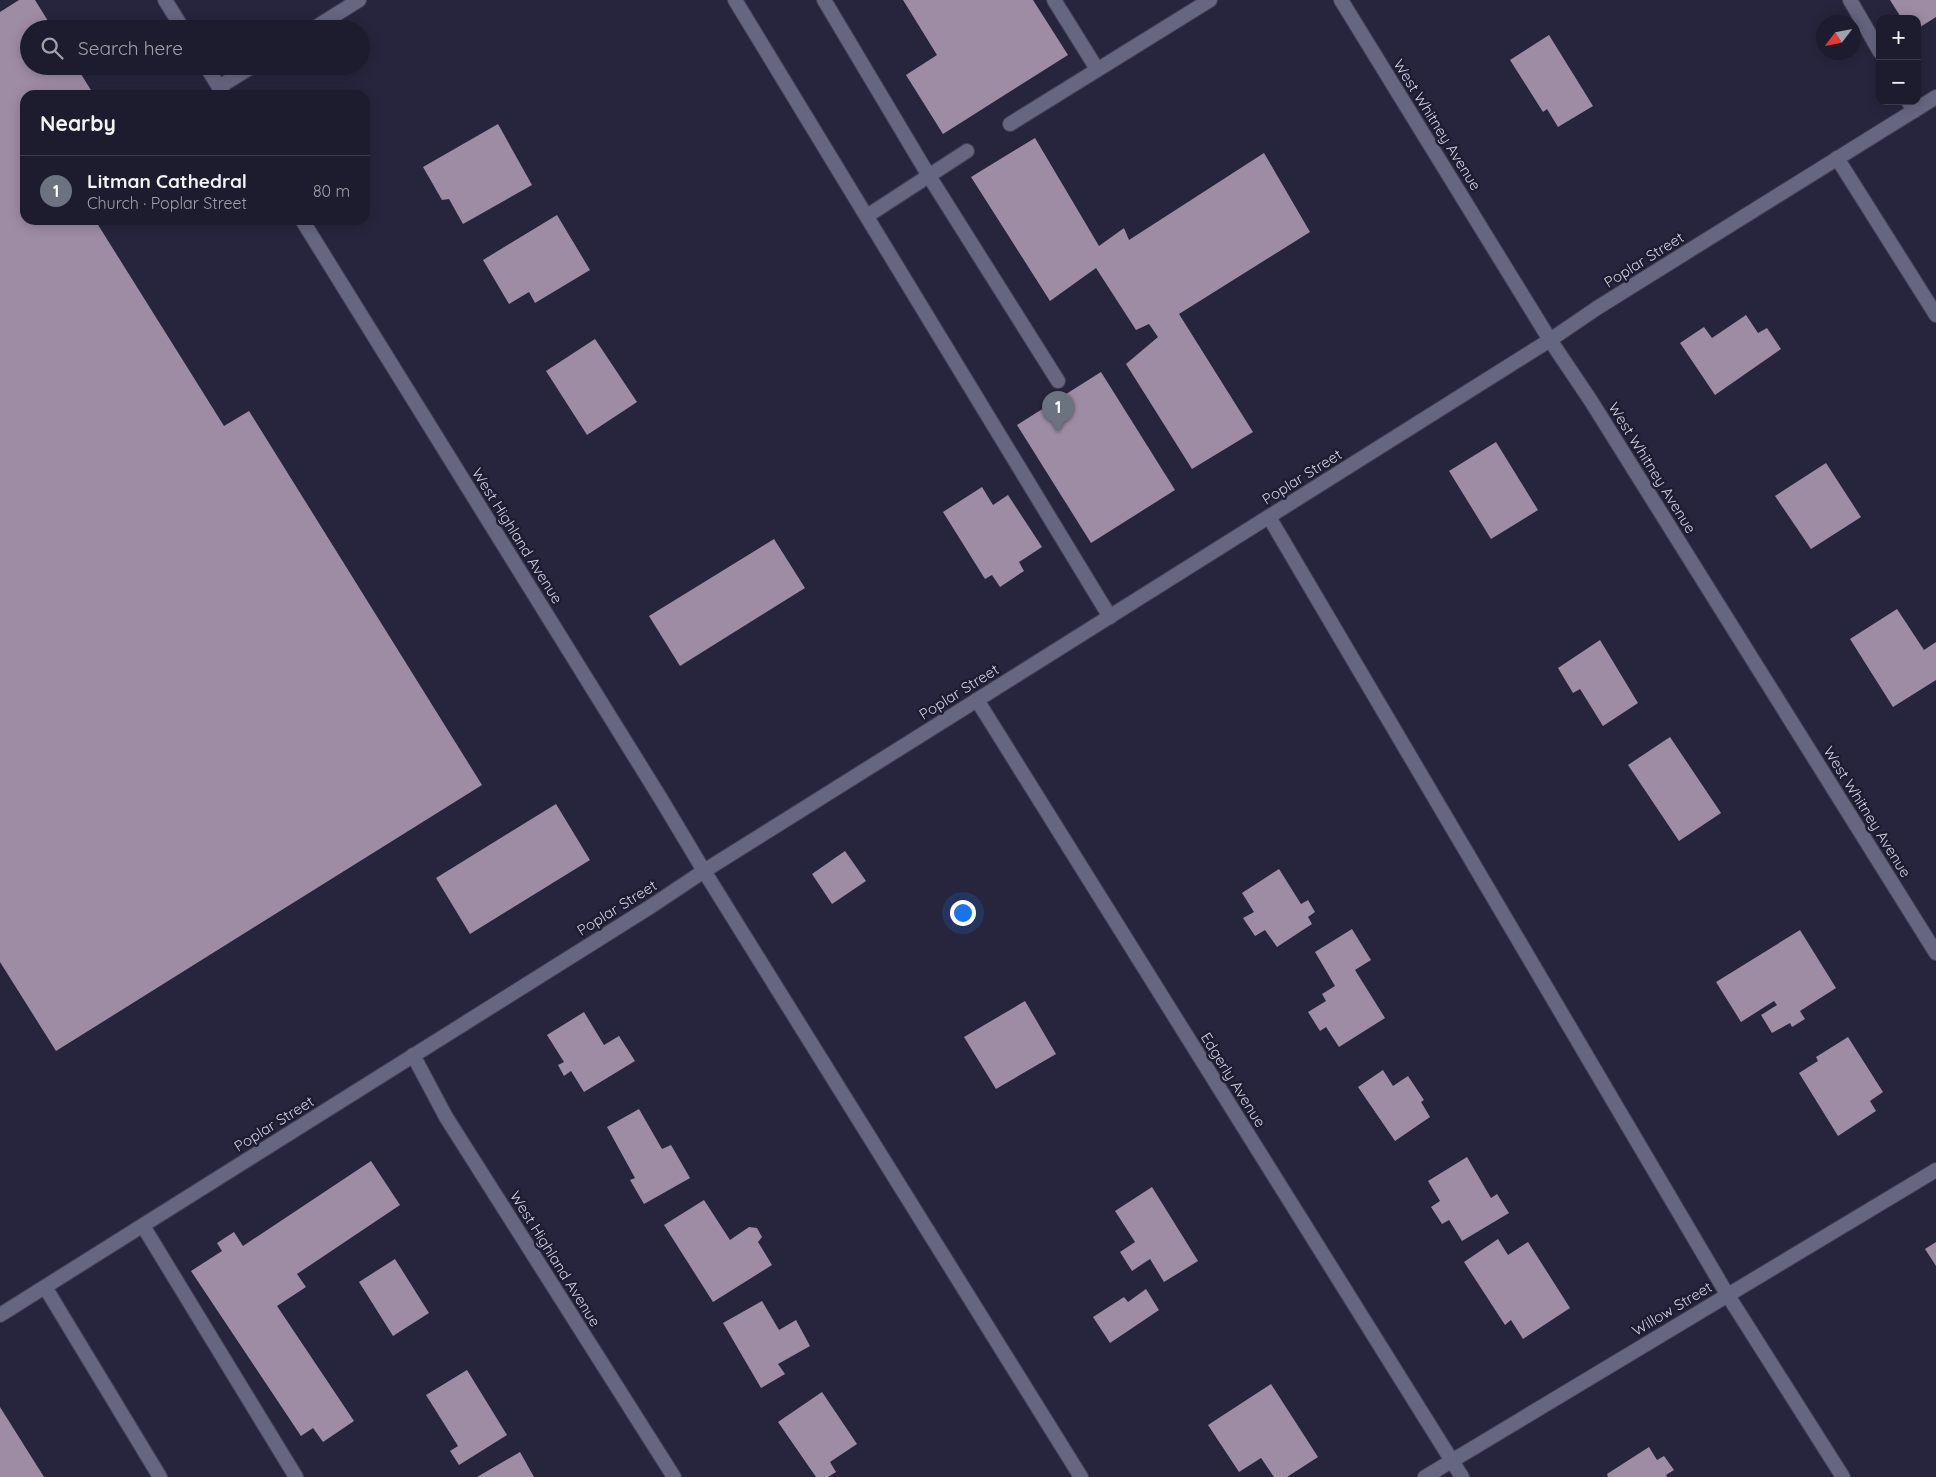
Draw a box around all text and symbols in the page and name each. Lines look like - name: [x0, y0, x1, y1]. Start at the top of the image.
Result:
- north arrow: [1816, 15, 1861, 60]
- map controls: [1876, 15, 1921, 105]
- button: +: [1876, 15, 1921, 60]
- search box: [20, 20, 370, 75]
- icon: search: [38, 34, 66, 62]
- text: Search here: [78, 36, 183, 60]
- street label: West Whitney Avenue: [1389, 56, 1486, 194]
- button: −: [1876, 60, 1921, 105]
- text: Nearby: [40, 110, 116, 136]
- text: Litman Cathedral: [87, 169, 247, 193]
- text: 1: [53, 181, 59, 201]
- text: 80 m: [313, 181, 350, 201]
- text: Church · Poplar Street: [87, 193, 247, 213]
- street label: Poplar Street: [1600, 228, 1687, 292]
- pin: 1: [1042, 391, 1074, 432]
- street label: West Whitney Avenue: [1604, 399, 1701, 537]
- street label: Poplar Street: [1258, 445, 1345, 509]
- street label: West Highland Avenue: [468, 464, 567, 607]
- street label: Poplar Street: [915, 660, 1002, 724]
- street label: West Whitney Avenue: [1819, 743, 1916, 881]
- street label: Poplar Street: [573, 876, 660, 940]
- your location: [950, 900, 976, 926]
- street label: Edgerly Avenue: [1197, 1029, 1270, 1131]
- street label: Poplar Street: [230, 1092, 317, 1156]
- street label: West Highland Avenue: [506, 1187, 605, 1330]
- street label: Willow Street: [1628, 1277, 1715, 1340]

